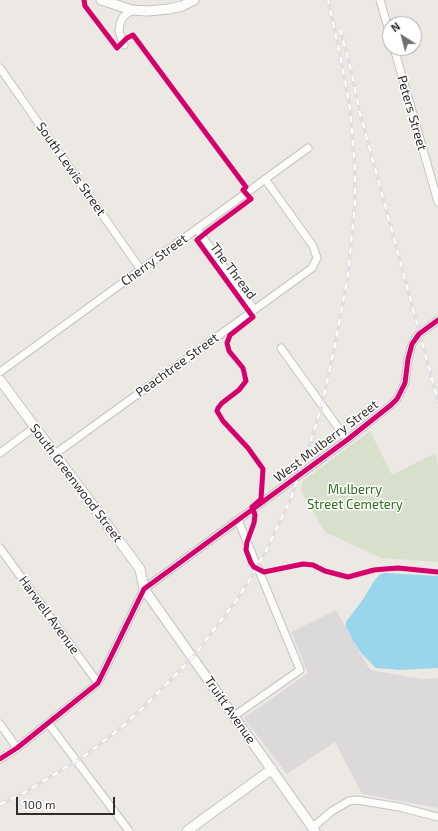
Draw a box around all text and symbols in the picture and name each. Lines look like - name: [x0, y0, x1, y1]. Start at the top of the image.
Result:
- north arrow: [382, 16, 422, 56]
- text: N: [388, 19, 402, 34]
- street label: Peters Street: [394, 74, 430, 152]
- street label: South Lewis Street: [33, 119, 109, 219]
- street label: Cherry Street: [118, 231, 190, 289]
- street label: The Thread: [207, 240, 259, 302]
- street label: Peachtree Street: [133, 330, 221, 400]
- street label: West Mulberry Street: [271, 397, 381, 485]
- street label: South Greenwood Street: [26, 421, 126, 545]
- park label: Mulberry Street Cemetery: [307, 482, 403, 513]
- street label: Harwell Avenue: [15, 573, 83, 657]
- street label: Truitt Avenue: [201, 673, 259, 747]
- scale bar: [18, 789, 117, 815]
- text: 100 m: [23, 797, 55, 811]

